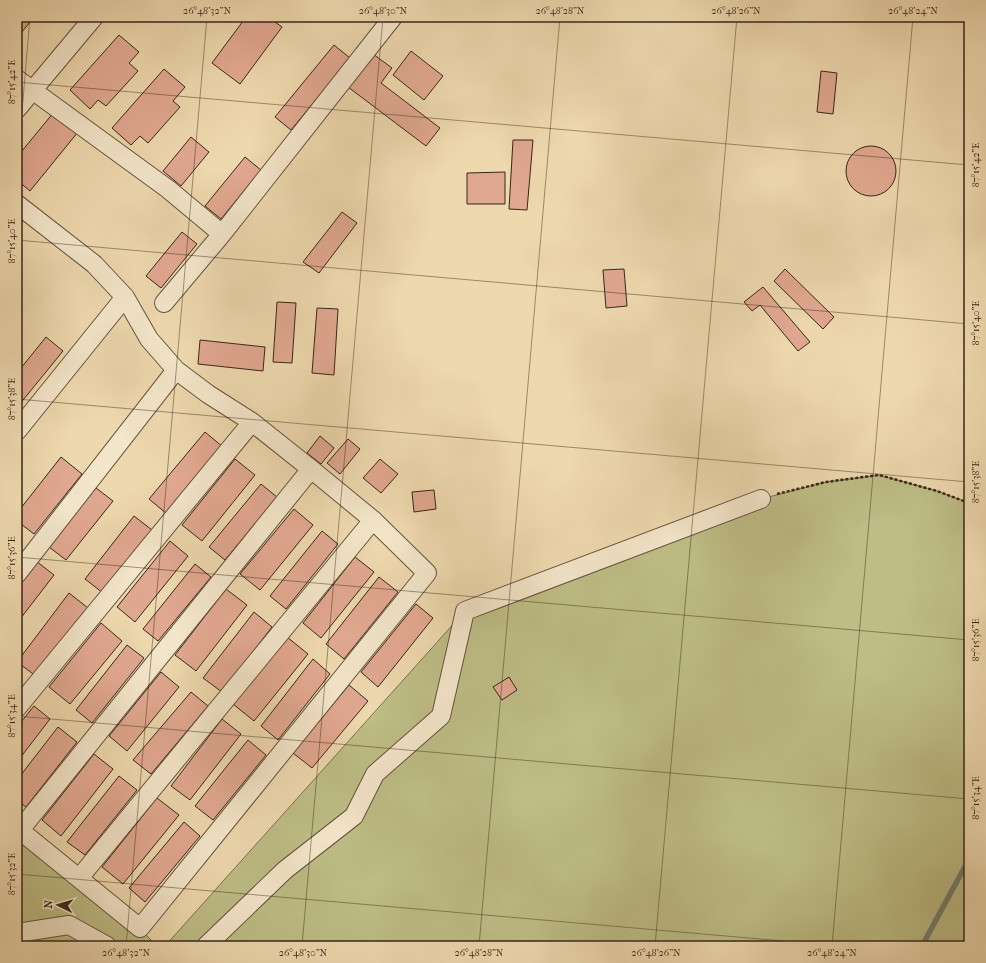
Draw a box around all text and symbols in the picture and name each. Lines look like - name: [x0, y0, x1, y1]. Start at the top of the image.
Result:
- text: 26°48'32"N: [183, 5, 231, 17]
- text: 26°48'30"N: [359, 5, 408, 17]
- text: 26°48'28"N: [536, 5, 585, 17]
- text: 26°48'26"N: [711, 5, 761, 17]
- text: 26°48'24"N: [888, 5, 938, 17]
- text: 87°15'42"E: [6, 60, 18, 104]
- text: 87°15'42"E: [970, 143, 982, 187]
- text: 87°15'40"E: [6, 219, 18, 263]
- text: 87°15'40"E: [970, 301, 982, 345]
- text: 87°15'38"E: [6, 378, 18, 420]
- text: 87°15'38"E: [970, 461, 982, 503]
- text: 87°15'36"E: [6, 537, 18, 580]
- text: 87°15'36"E: [970, 619, 982, 662]
- text: 87°15'34"E: [6, 694, 18, 738]
- text: 87°15'34"E: [970, 776, 982, 820]
- text: 87°15'32"E: [6, 853, 18, 895]
- north arrow: [38, 885, 78, 925]
- text: N: [42, 899, 55, 909]
- text: 26°48'32"N: [102, 947, 150, 959]
- text: 26°48'30"N: [279, 947, 328, 959]
- text: 26°48'28"N: [455, 947, 504, 959]
- text: 26°48'26"N: [631, 947, 681, 959]
- text: 26°48'24"N: [807, 947, 857, 959]

